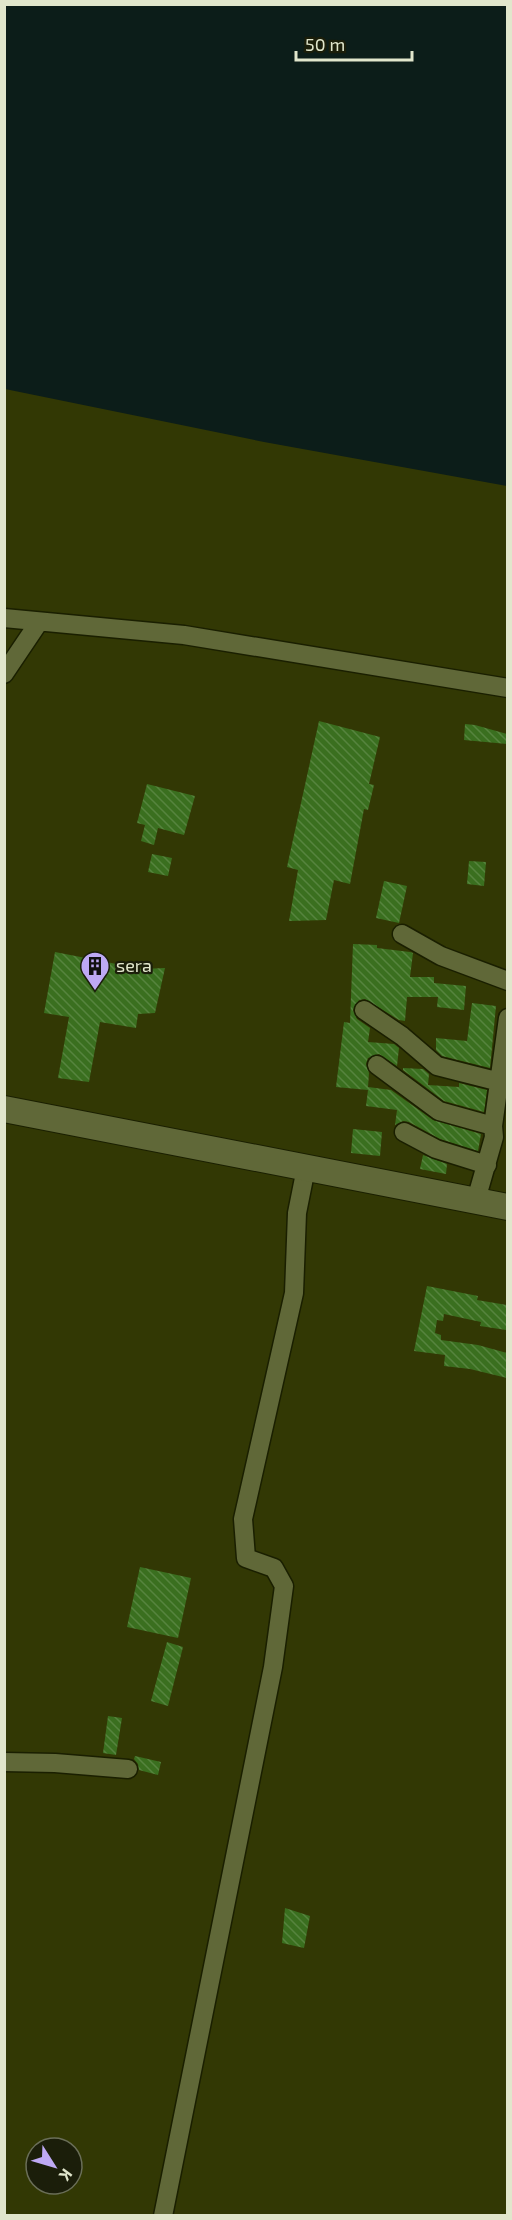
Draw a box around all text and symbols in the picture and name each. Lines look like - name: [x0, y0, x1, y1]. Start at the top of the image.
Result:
- scale bar: [296, 24, 412, 62]
- text: 50 m: [305, 33, 345, 55]
- building icon: sera: [79, 950, 111, 992]
- place label: sera: [116, 954, 152, 976]
- north arrow: [24, 2136, 84, 2196]
- text: K: [55, 2166, 77, 2186]

